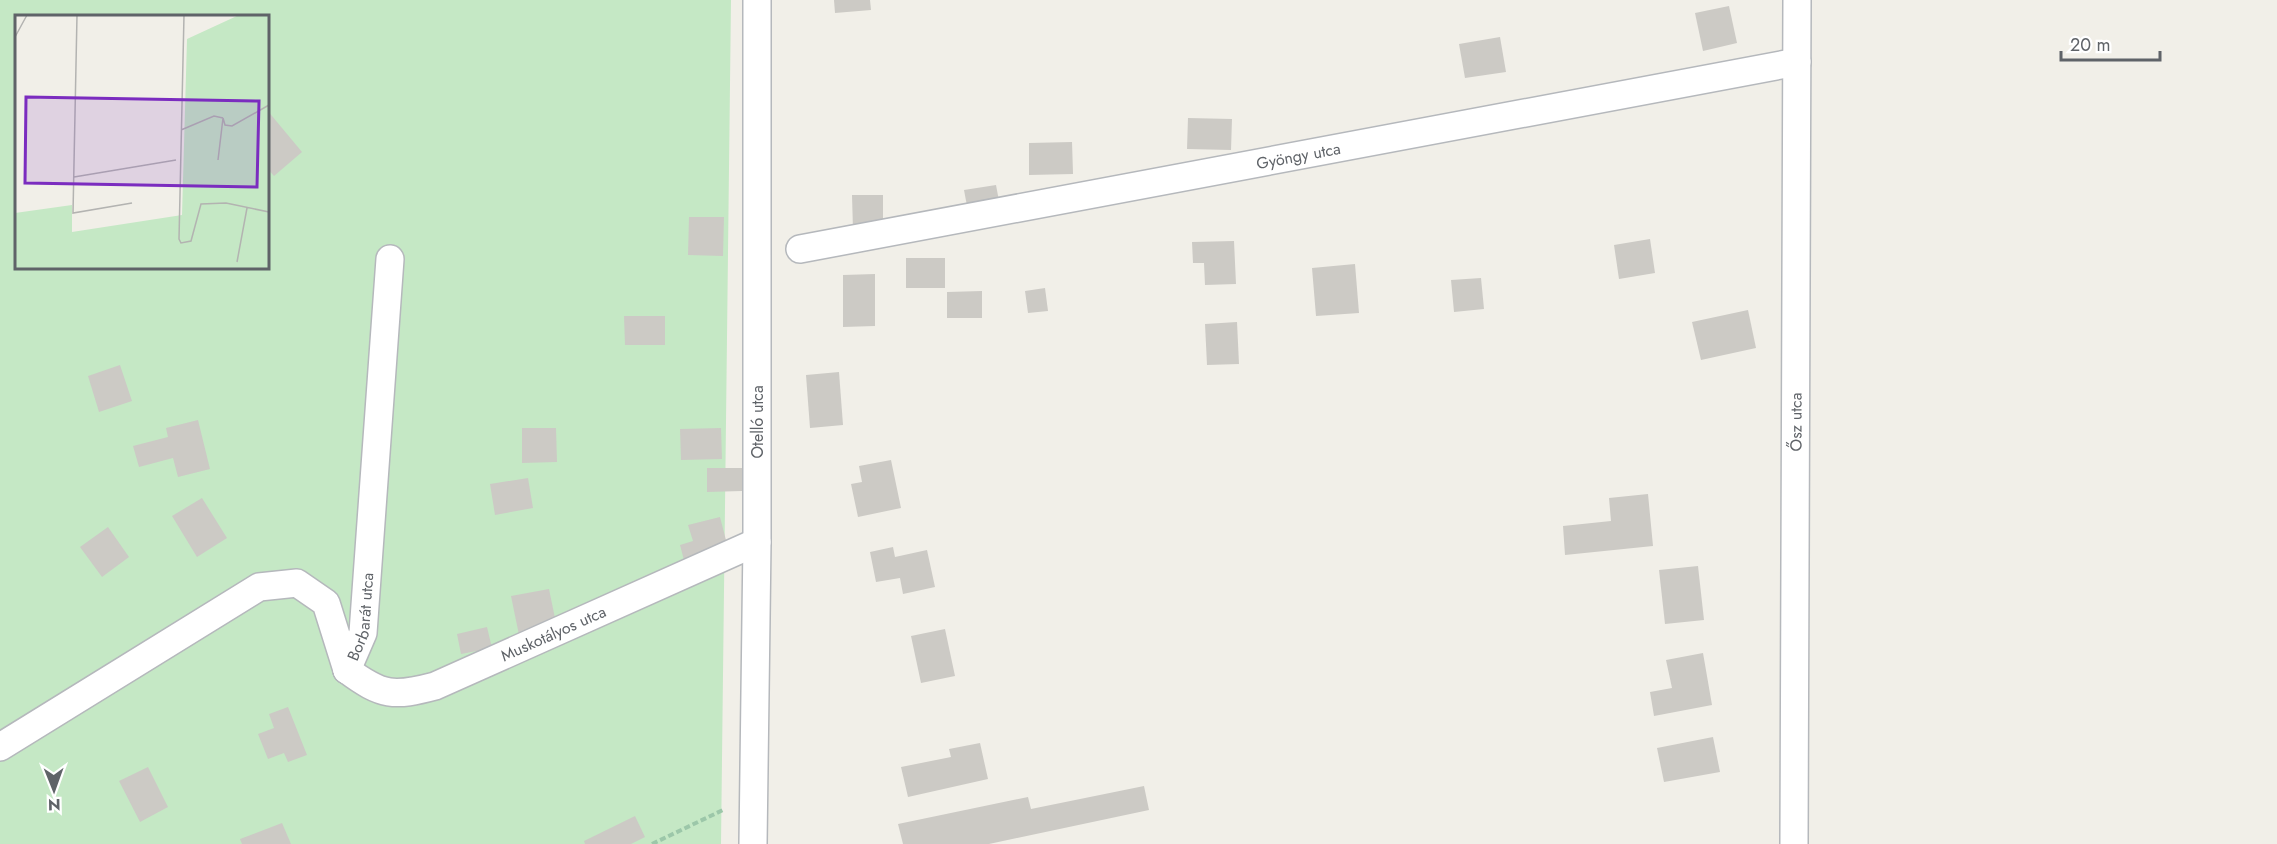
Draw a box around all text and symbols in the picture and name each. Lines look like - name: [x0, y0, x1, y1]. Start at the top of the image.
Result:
- inset map: [15, 15, 268, 268]
- scale bar: [2061, 24, 2160, 62]
- text: 20 m: [2070, 32, 2110, 58]
- street label: Gyöngy utca: [1254, 136, 1342, 175]
- street label: Otelló utca: [746, 385, 769, 459]
- street label: Ősz utca: [1784, 393, 1807, 451]
- street label: Borbarát utca: [341, 572, 379, 664]
- street label: Muskotályos utca: [497, 600, 610, 667]
- north arrow: [24, 760, 84, 820]
- text: N: [48, 793, 61, 816]

